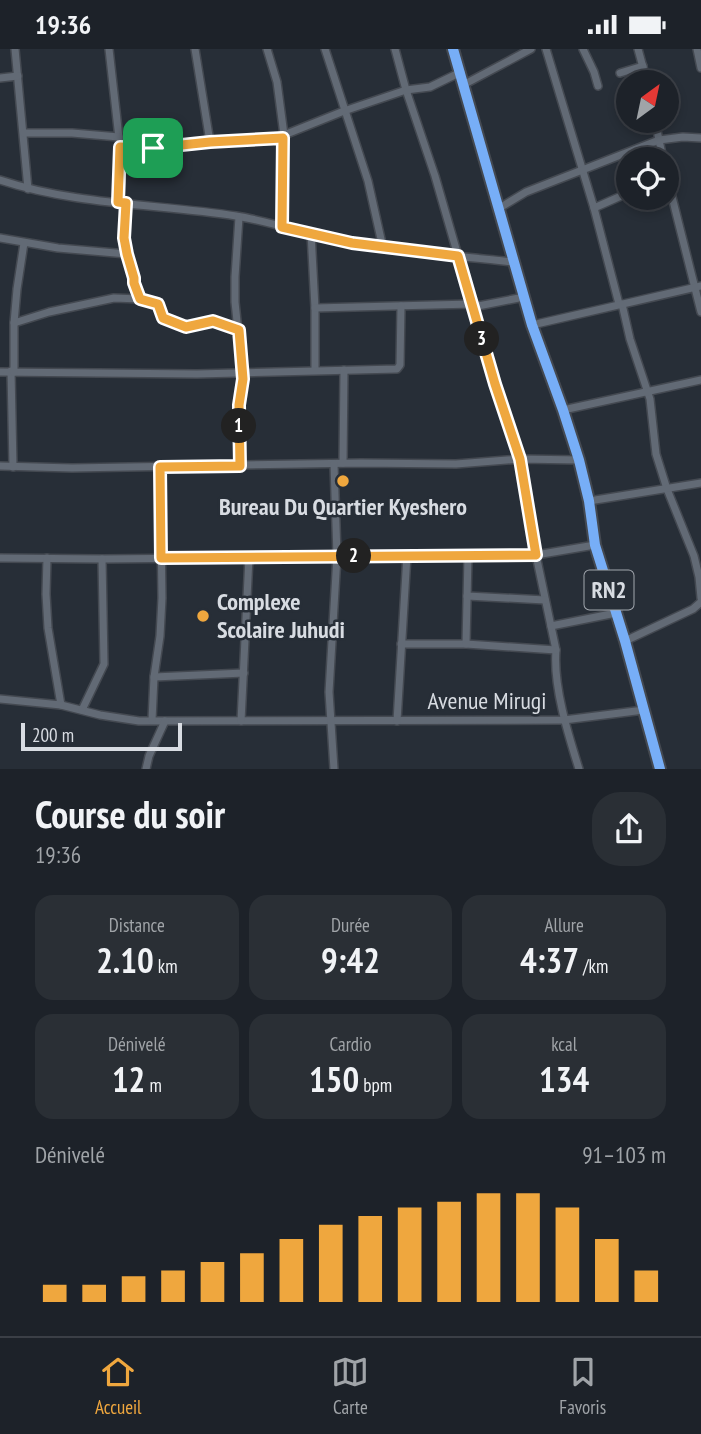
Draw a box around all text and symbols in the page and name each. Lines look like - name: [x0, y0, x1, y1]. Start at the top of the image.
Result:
- text: 19:36: [35, 8, 91, 41]
- north arrow: [616, 70, 679, 133]
- map controls: [616, 70, 679, 210]
- pin: [123, 118, 183, 178]
- icon: arrive: [134, 129, 172, 167]
- button: locate: [616, 147, 679, 210]
- pin: 3: [464, 321, 500, 357]
- text: 3: [477, 326, 486, 350]
- pin: 1: [222, 409, 256, 443]
- text: 1: [234, 413, 243, 437]
- marker: Bureau Du Quartier Kyeshero: [335, 473, 351, 489]
- place label: Bureau Du Quartier Kyeshero: [219, 491, 467, 522]
- pin: 2: [336, 539, 372, 573]
- text: 2: [349, 543, 358, 567]
- road number: RN2: [584, 571, 634, 610]
- place label: Complexe Scolaire Juhudi: [217, 586, 345, 645]
- marker: Complexe Scolaire Juhudi: [195, 608, 211, 624]
- street label: Avenue Mirugi: [428, 685, 546, 716]
- scale bar: [21, 720, 182, 752]
- text: 200 m: [32, 723, 74, 747]
- text: Course du soir: [35, 789, 225, 838]
- button: share: [592, 792, 666, 866]
- text: 19:36: [35, 840, 81, 869]
- text: Distance: [109, 913, 165, 937]
- text: Durée: [331, 913, 370, 937]
- text: Allure: [545, 913, 584, 937]
- text: 2.10: [96, 937, 154, 983]
- text: 9:42: [321, 937, 380, 983]
- text: 4:37: [520, 937, 579, 983]
- text: km: [154, 954, 178, 978]
- text: /km: [579, 954, 608, 978]
- text: Dénivelé: [108, 1032, 166, 1056]
- text: Cardio: [330, 1032, 371, 1056]
- text: kcal: [551, 1032, 577, 1056]
- text: 12: [112, 1056, 145, 1102]
- text: 150: [309, 1056, 359, 1102]
- text: 134: [539, 1056, 589, 1102]
- text: m: [145, 1073, 162, 1097]
- text: bpm: [359, 1073, 392, 1097]
- text: Dénivelé: [35, 1140, 105, 1169]
- text: 91–103 m: [582, 1140, 666, 1169]
- tab: Accueil: [95, 1353, 142, 1419]
- tab: Carte: [331, 1353, 369, 1419]
- tab: Favoris: [559, 1353, 606, 1419]

